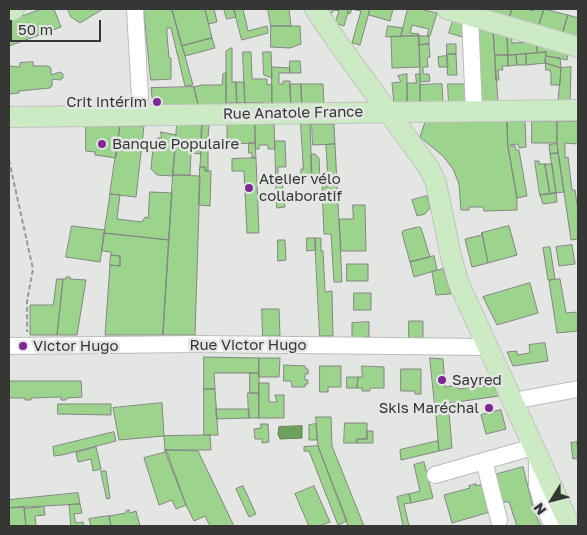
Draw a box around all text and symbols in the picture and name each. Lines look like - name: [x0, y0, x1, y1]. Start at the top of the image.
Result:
- scale bar: [12, 10, 104, 42]
- text: 50 m: [18, 20, 53, 38]
- place label: Crit intérim: [66, 93, 147, 111]
- marker: Crit intérim: [151, 96, 163, 108]
- street label: Rue Anatole France: [223, 103, 363, 123]
- place label: Banque Populaire: [112, 135, 239, 153]
- marker: Banque Populaire: [96, 138, 108, 150]
- place label: Atelier vélo collaboratif: [259, 170, 342, 205]
- marker: Atelier vélo collaboratif: [243, 182, 255, 194]
- street label: Rue Victor Hugo: [190, 336, 306, 354]
- place label: Victor Hugo: [33, 337, 119, 355]
- marker: Victor Hugo: [17, 340, 29, 352]
- place label: Sayred: [452, 371, 502, 389]
- marker: Sayred: [436, 374, 448, 386]
- place label: Skis Maréchal: [379, 399, 479, 417]
- marker: Skis Maréchal: [483, 402, 495, 414]
- north arrow: [527, 475, 577, 525]
- text: N: [529, 500, 549, 518]

